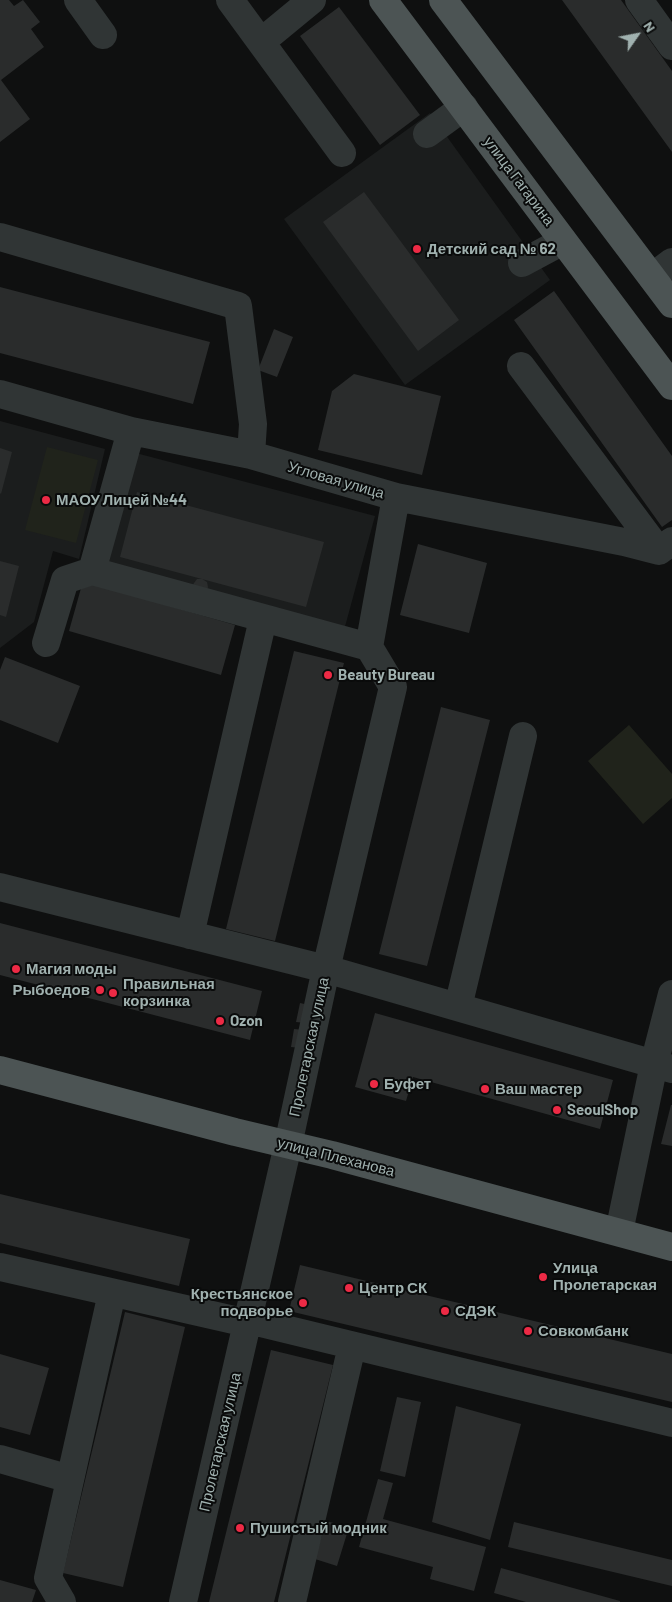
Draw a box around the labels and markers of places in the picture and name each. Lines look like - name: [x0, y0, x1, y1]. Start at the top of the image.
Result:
- place label: Детский сад № 62: [427, 240, 556, 258]
- marker: Детский сад № 62: [411, 243, 423, 255]
- place label: МАОУ Лицей №44: [56, 491, 187, 509]
- marker: МАОУ Лицей №44: [40, 494, 52, 506]
- place label: Beauty Bureau: [338, 666, 435, 684]
- marker: Beauty Bureau: [322, 669, 334, 681]
- place label: Магия моды: [26, 960, 116, 978]
- marker: Магия моды: [10, 963, 22, 975]
- place label: Правильная корзинка: [123, 975, 215, 1010]
- place label: Рыбоедов: [13, 981, 90, 999]
- marker: Рыбоедов: [94, 984, 106, 996]
- marker: Правильная корзинка: [107, 987, 119, 999]
- place label: Ozon: [230, 1012, 263, 1030]
- marker: Ozon: [214, 1015, 226, 1027]
- place label: Буфет: [384, 1075, 431, 1093]
- marker: Буфет: [368, 1078, 380, 1090]
- place label: Ваш мастер: [495, 1080, 582, 1098]
- marker: Ваш мастер: [479, 1083, 491, 1095]
- place label: SeoulShop: [567, 1101, 638, 1119]
- marker: SeoulShop: [551, 1104, 563, 1116]
- place label: Улица Пролетарская: [553, 1259, 657, 1294]
- marker: Улица Пролетарская: [537, 1271, 549, 1283]
- place label: Центр СК: [359, 1279, 427, 1297]
- marker: Центр СК: [343, 1282, 355, 1294]
- place label: Крестьянское подворье: [191, 1285, 293, 1320]
- marker: Крестьянское подворье: [297, 1297, 309, 1309]
- place label: СДЭК: [455, 1302, 496, 1320]
- marker: СДЭК: [439, 1305, 451, 1317]
- place label: Совкомбанк: [538, 1322, 629, 1340]
- marker: Совкомбанк: [522, 1325, 534, 1337]
- place label: Пушистый модник: [250, 1519, 387, 1537]
- marker: Пушистый модник: [234, 1522, 246, 1534]

